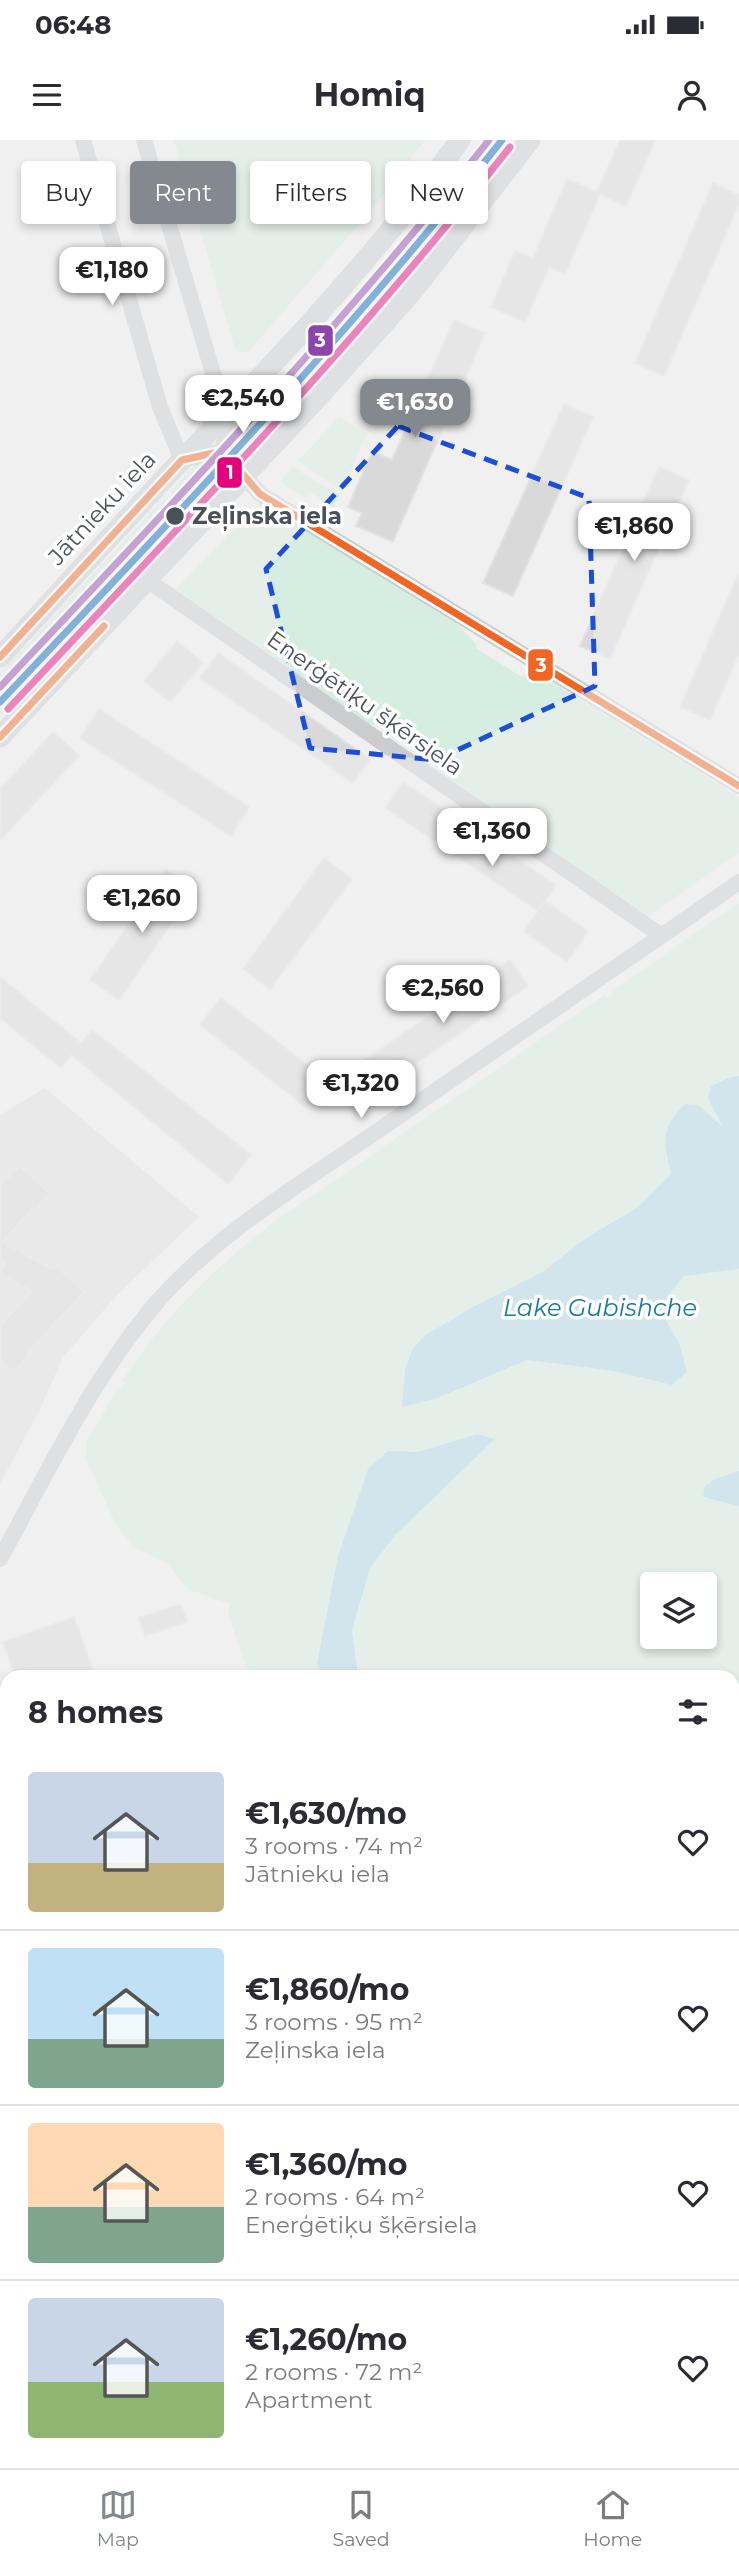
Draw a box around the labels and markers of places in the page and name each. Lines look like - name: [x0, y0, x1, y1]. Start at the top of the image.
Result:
- pin: €1,180: [55, 248, 169, 307]
- pin: €2,540: [186, 376, 300, 435]
- pin: €1,630: [358, 380, 472, 439]
- place label: Zeļinska iela: [192, 502, 342, 531]
- pin: €1,860: [577, 504, 691, 563]
- marker: Zeļinska iela: [164, 505, 186, 527]
- pin: €1,360: [435, 808, 549, 868]
- pin: €1,260: [85, 876, 199, 935]
- pin: €2,560: [386, 966, 500, 1025]
- pin: €1,320: [304, 1060, 418, 1120]

